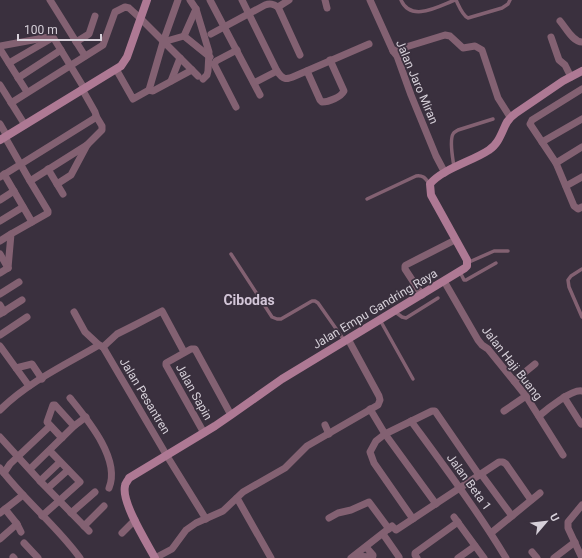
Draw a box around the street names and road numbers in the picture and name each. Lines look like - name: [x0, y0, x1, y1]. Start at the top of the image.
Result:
- street label: Jalan Jaro Miran: [393, 38, 441, 126]
- street label: Jalan Empu Gandring Raya: [310, 266, 440, 352]
- street label: Jalan Haji Buang: [479, 323, 545, 403]
- street label: Jalan Pesantren: [117, 355, 173, 437]
- street label: Jalan Sapin: [173, 361, 215, 423]
- street label: Jalan Beta 1: [444, 451, 494, 513]

